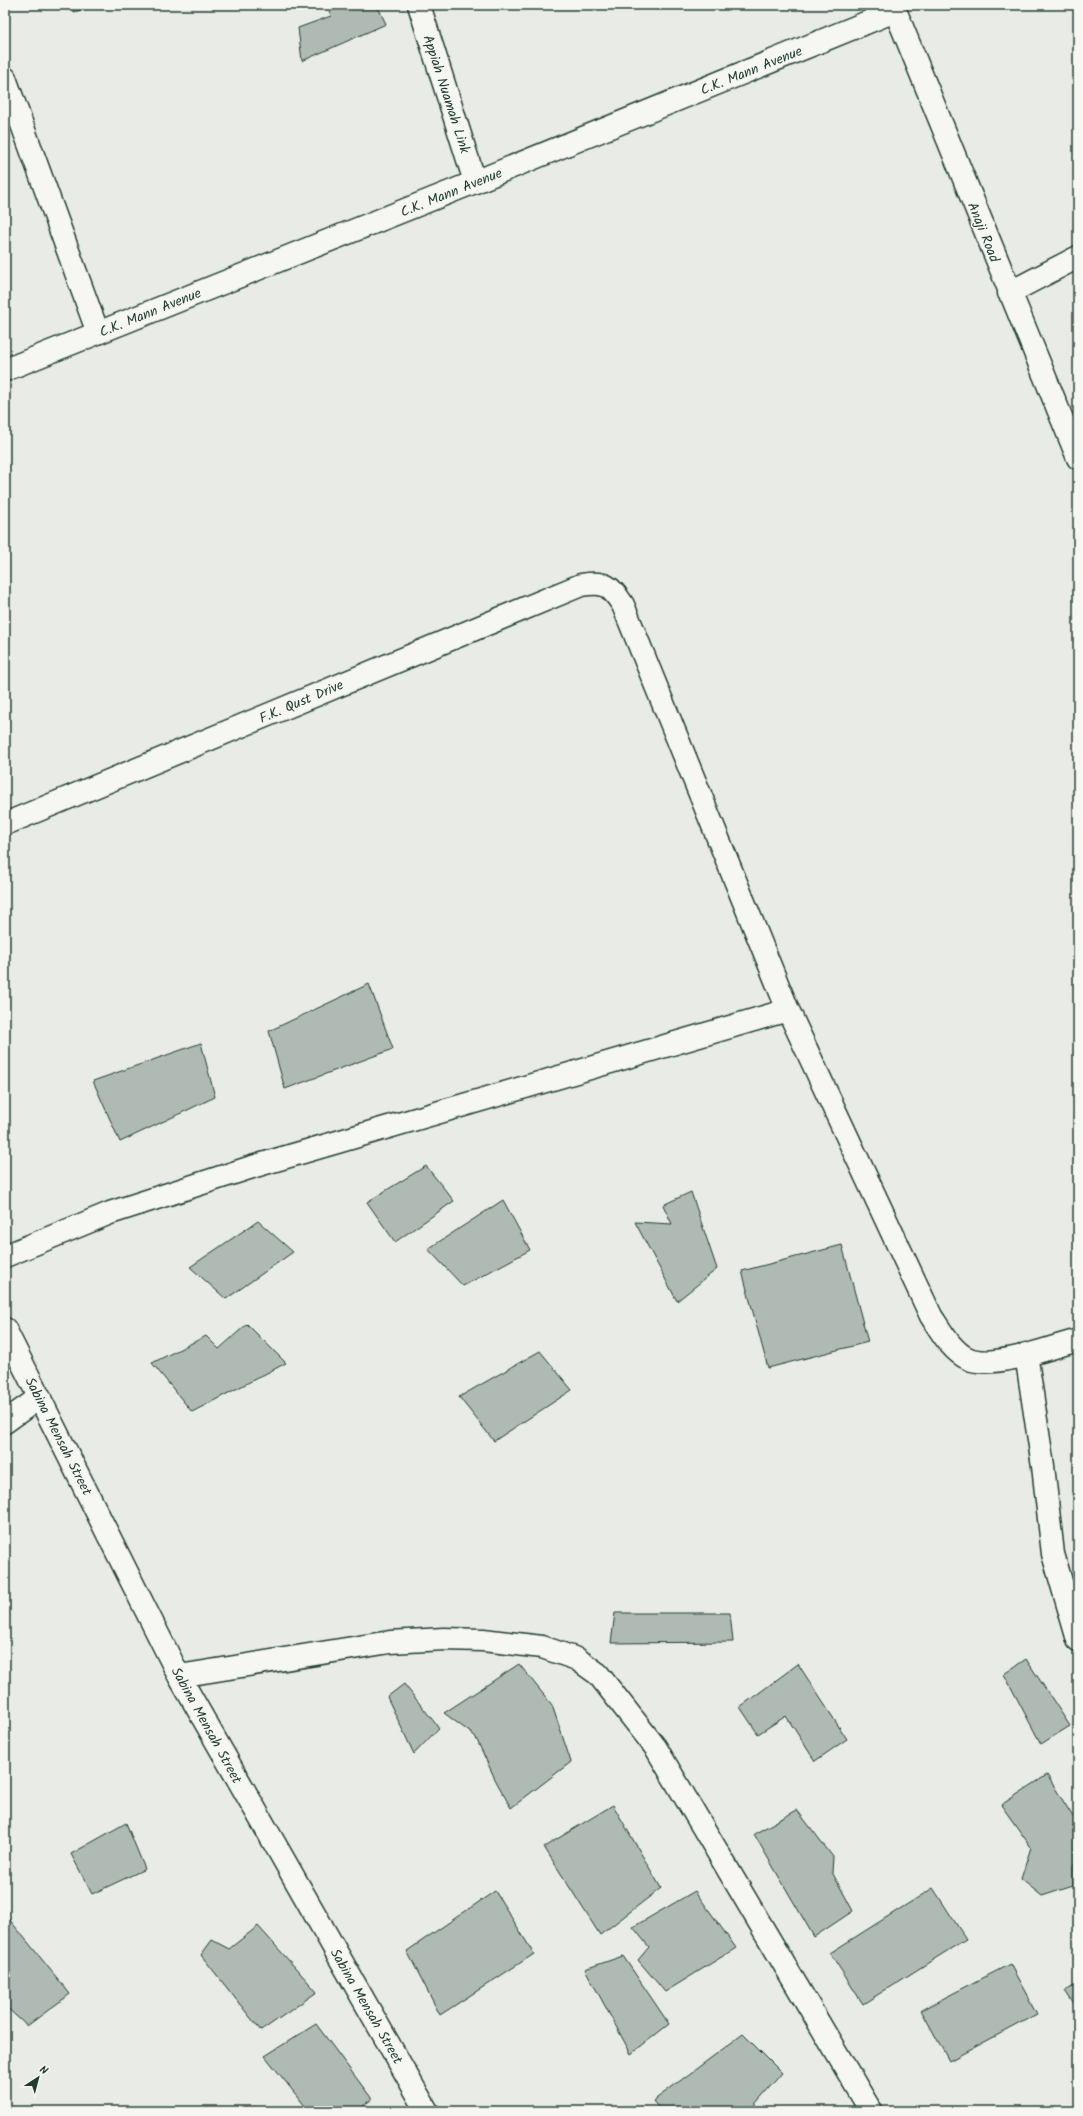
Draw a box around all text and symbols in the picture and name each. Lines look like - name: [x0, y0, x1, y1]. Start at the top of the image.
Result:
- street label: Appiah Nuamah Link: [417, 32, 476, 157]
- street label: C.K. Mann Avenue: [697, 40, 806, 101]
- street label: C.K. Mann Avenue: [397, 162, 506, 223]
- street label: Anaji Road: [961, 199, 1005, 267]
- street label: C.K. Mann Avenue: [96, 282, 205, 343]
- street label: F.K. Qust Drive: [256, 674, 348, 730]
- street label: Sabina Mensah Street: [19, 1373, 98, 1500]
- street label: Sabina Mensah Street: [165, 1663, 248, 1788]
- street label: Sabina Mensah Street: [324, 1945, 409, 2069]
- north arrow: [18, 2058, 58, 2098]
- text: N: [35, 2061, 51, 2080]

